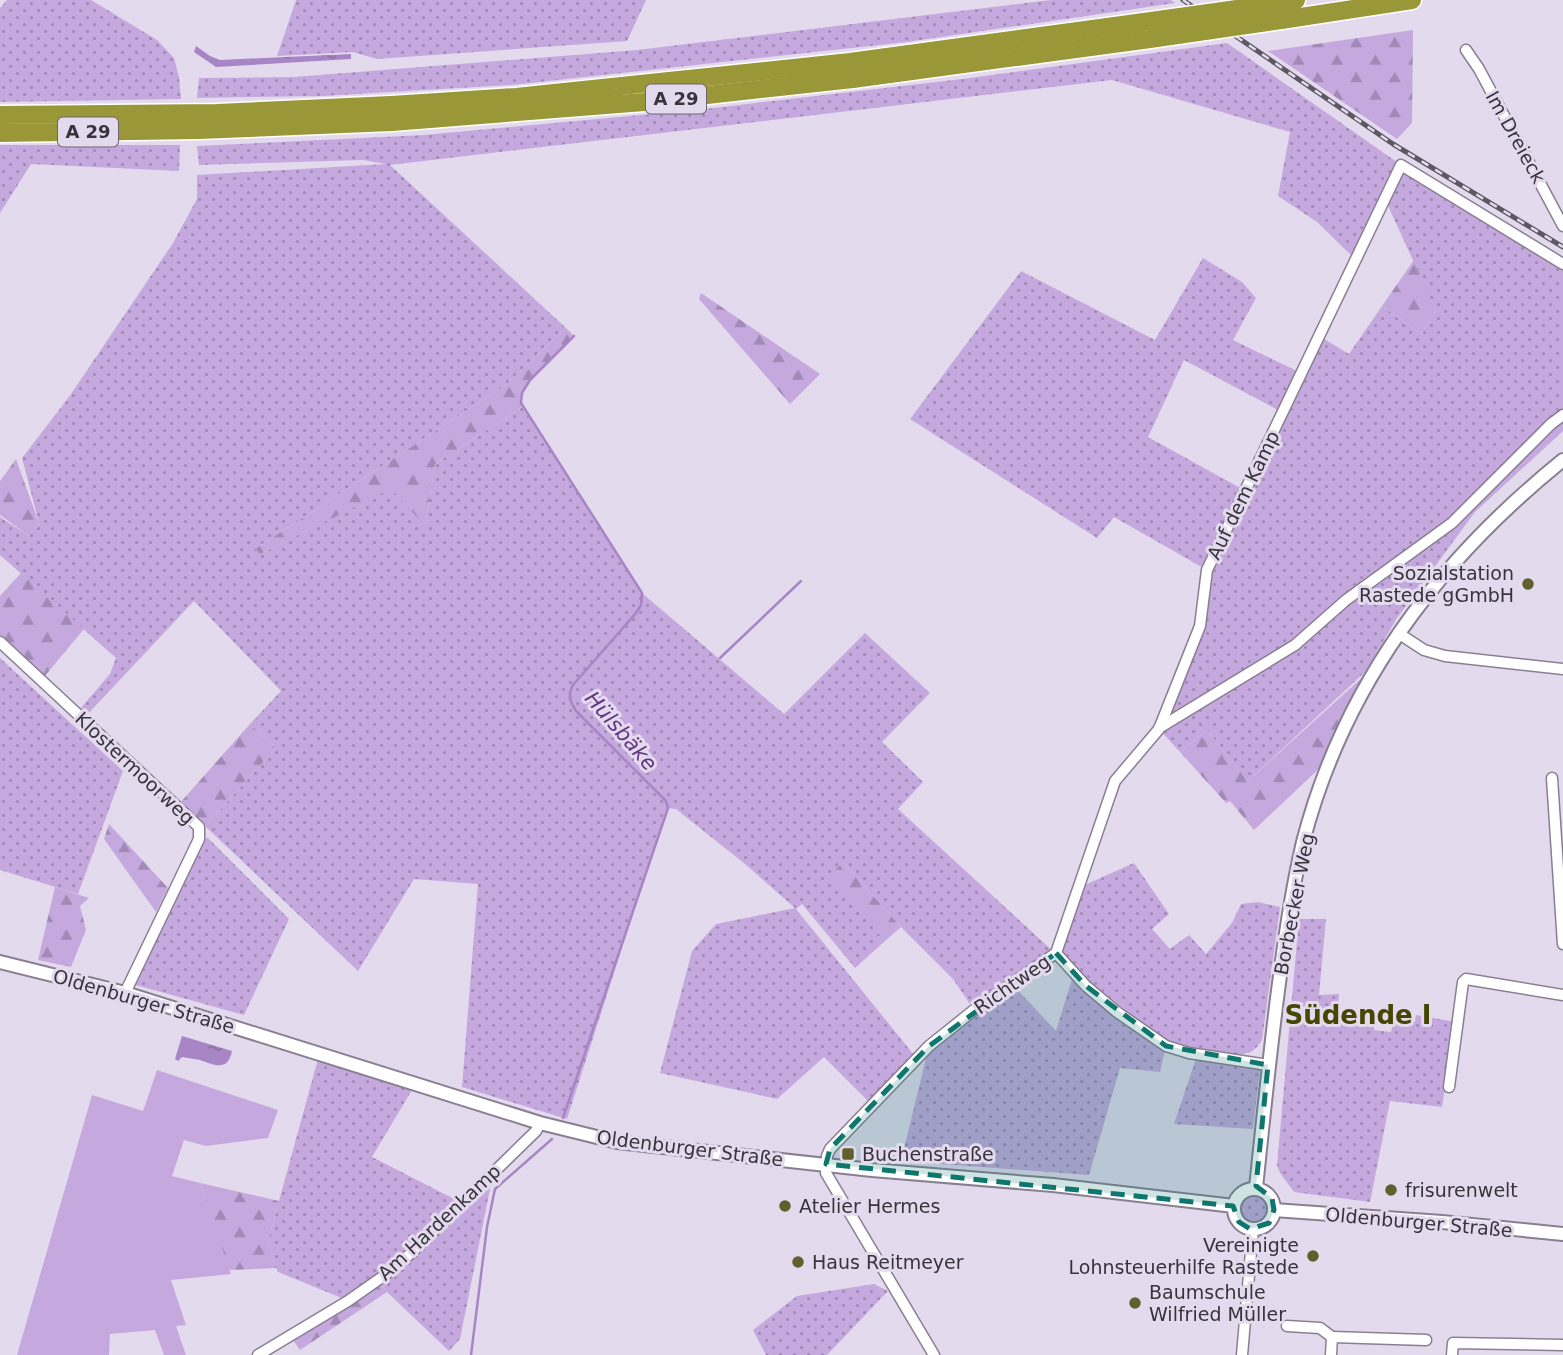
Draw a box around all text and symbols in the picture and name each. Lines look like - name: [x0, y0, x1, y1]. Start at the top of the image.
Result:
- road number: A 29: [646, 84, 706, 114]
- street label: Im Dreieck: [1482, 87, 1550, 187]
- road number: A 29: [58, 118, 118, 146]
- street label: Auf dem Kamp: [1202, 427, 1284, 563]
- place label: Sozialstation Rastede gGmbH: [1359, 562, 1514, 606]
- marker: Sozialstation Rastede gGmbH: [1520, 576, 1536, 592]
- water label: Hülsbäke: [580, 686, 662, 776]
- street label: Klostermoorweg: [71, 707, 199, 829]
- street label: Borbecker Weg: [1269, 831, 1319, 977]
- street label: Richtweg: [970, 950, 1054, 1018]
- street label: Oldenburger Straße: [51, 965, 237, 1037]
- district label: Südende I: [1285, 1000, 1431, 1030]
- street label: Oldenburger Straße: [595, 1126, 785, 1170]
- place label: Buchenstraße: [862, 1143, 994, 1165]
- marker: Buchenstraße: [840, 1146, 856, 1162]
- street label: Am Hardenkamp: [373, 1160, 505, 1284]
- place label: frisurenwelt: [1405, 1179, 1518, 1201]
- marker: frisurenwelt: [1383, 1182, 1399, 1198]
- place label: Atelier Hermes: [799, 1195, 940, 1217]
- marker: Atelier Hermes: [777, 1198, 793, 1214]
- street label: Oldenburger Straße: [1324, 1203, 1514, 1241]
- place label: Vereinigte Lohnsteuerhilfe Rastede: [1069, 1234, 1299, 1278]
- marker: Vereinigte Lohnsteuerhilfe Rastede: [1305, 1248, 1321, 1264]
- place label: Haus Reitmeyer: [812, 1251, 964, 1273]
- marker: Haus Reitmeyer: [790, 1254, 806, 1270]
- place label: Baumschule Wilfried Müller: [1149, 1281, 1286, 1325]
- marker: Baumschule Wilfried Müller: [1127, 1295, 1143, 1311]

